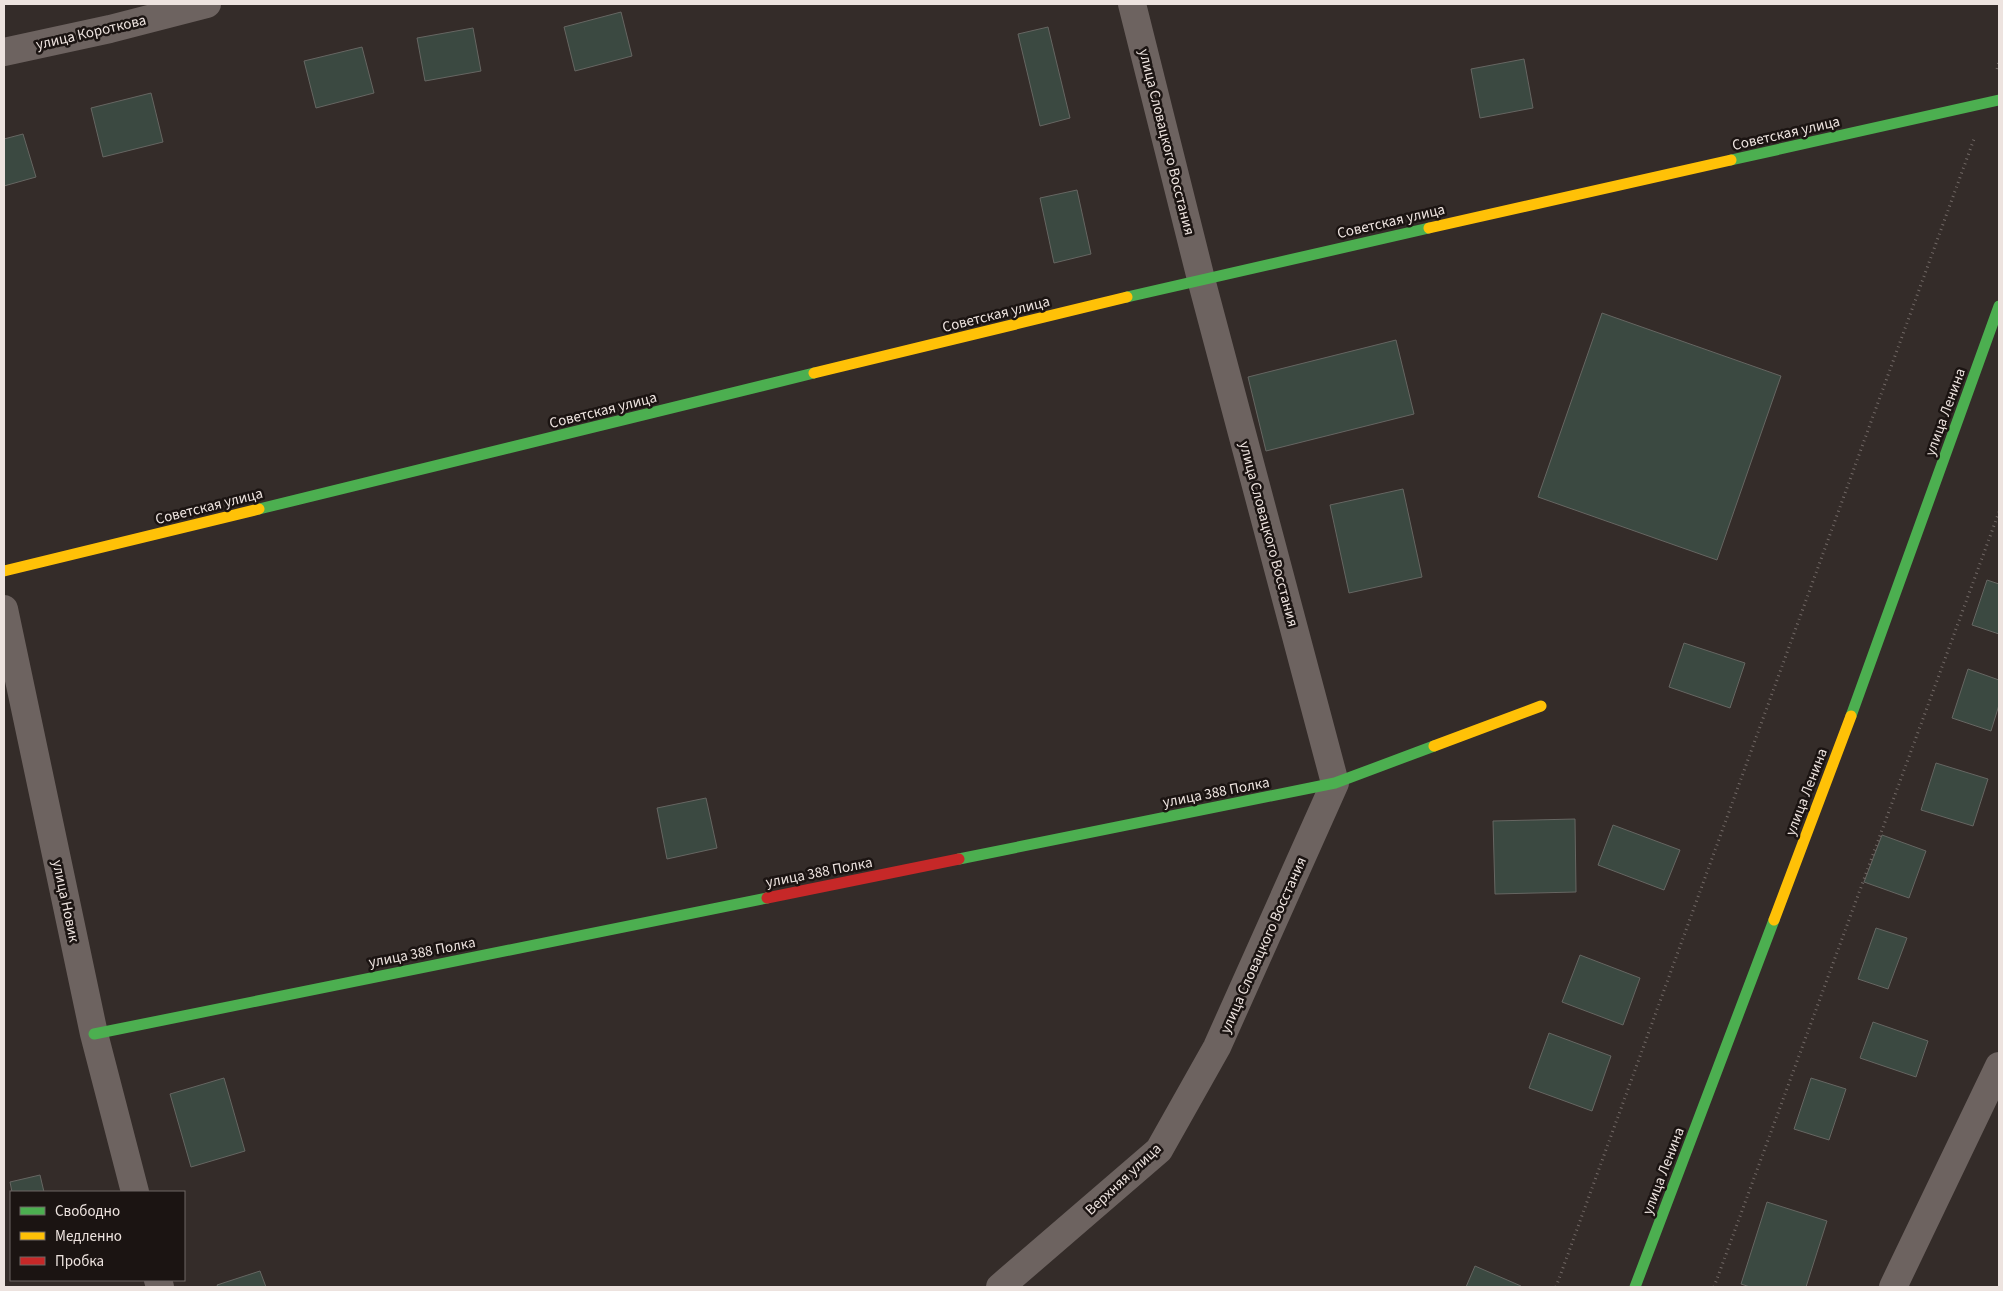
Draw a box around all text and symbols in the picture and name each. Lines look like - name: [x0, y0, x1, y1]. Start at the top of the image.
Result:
- street label: улица Короткова: [34, 10, 148, 55]
- street label: улица Словацкого Восстания: [1133, 47, 1200, 238]
- street label: Советская улица: [1730, 111, 1842, 156]
- street label: Советская улица: [1335, 199, 1447, 244]
- street label: Советская улица: [940, 291, 1052, 338]
- street label: улица Ленина: [1920, 365, 1971, 459]
- street label: Советская улица: [547, 387, 659, 434]
- street label: улица Словацкого Восстания: [1234, 439, 1303, 629]
- street label: Советская улица: [153, 483, 265, 530]
- street label: улица Ленина: [1780, 745, 1833, 839]
- street label: улица 388 Полка: [1161, 772, 1271, 813]
- street label: улица 388 Полка: [764, 852, 874, 893]
- street label: улица Словацкого Восстания: [1215, 853, 1312, 1037]
- street label: улица Новик: [47, 858, 85, 945]
- street label: улица 388 Полка: [367, 932, 477, 973]
- street label: улица Ленина: [1637, 1124, 1690, 1218]
- street label: Верхняя улица: [1081, 1139, 1166, 1220]
- legend: [10, 1191, 185, 1281]
- text: Свободно: [55, 1201, 120, 1222]
- text: Медленно: [55, 1226, 122, 1247]
- text: Пробка: [55, 1251, 104, 1272]

